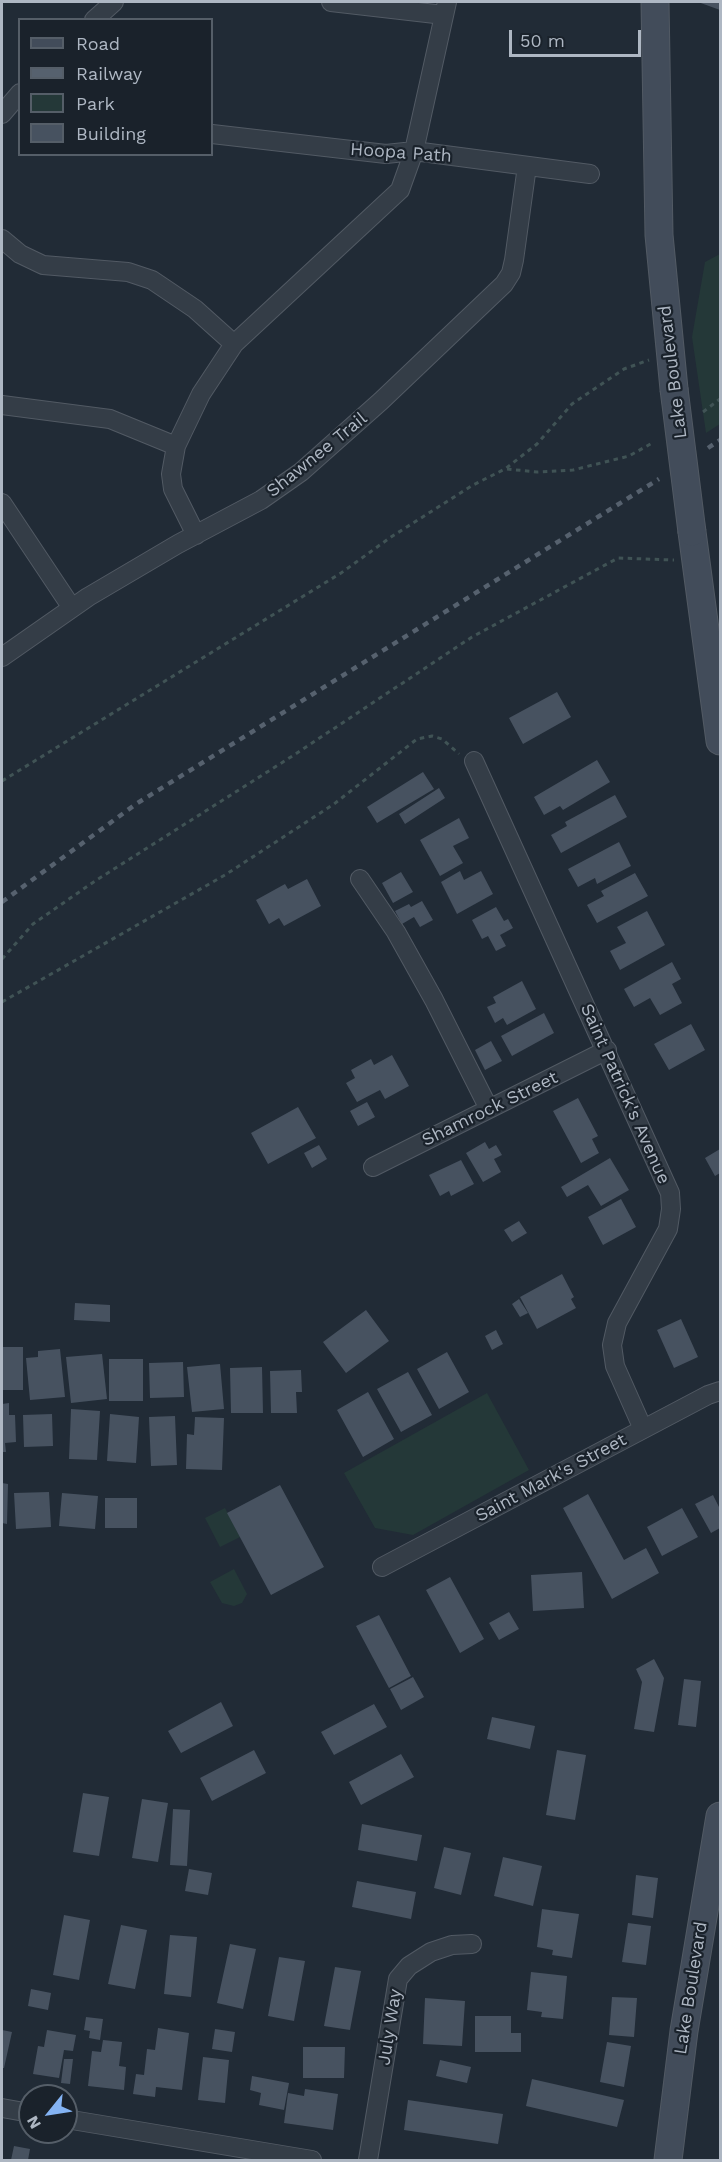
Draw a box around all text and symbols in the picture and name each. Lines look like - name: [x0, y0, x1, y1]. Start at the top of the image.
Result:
- legend: [18, 18, 213, 156]
- scale bar: [512, 18, 644, 56]
- text: 50 m: [520, 30, 565, 51]
- text: Road: [76, 33, 120, 54]
- text: Railway: [76, 63, 142, 84]
- text: Park: [76, 93, 115, 114]
- text: Building: [76, 123, 146, 144]
- street label: Hoopa Path: [349, 139, 453, 167]
- street label: Lake Boulevard: [654, 304, 692, 440]
- street label: Shawnee Trail: [262, 408, 372, 502]
- street label: Saint Patrick's Avenue: [575, 1001, 675, 1187]
- street label: Shamrock Street: [419, 1067, 561, 1151]
- street label: Saint Mark's Street: [472, 1429, 630, 1527]
- street label: Lake Boulevard: [670, 1920, 712, 2056]
- street label: July Way: [373, 1987, 407, 2067]
- north arrow: [18, 2084, 78, 2144]
- text: N: [23, 2112, 45, 2132]

